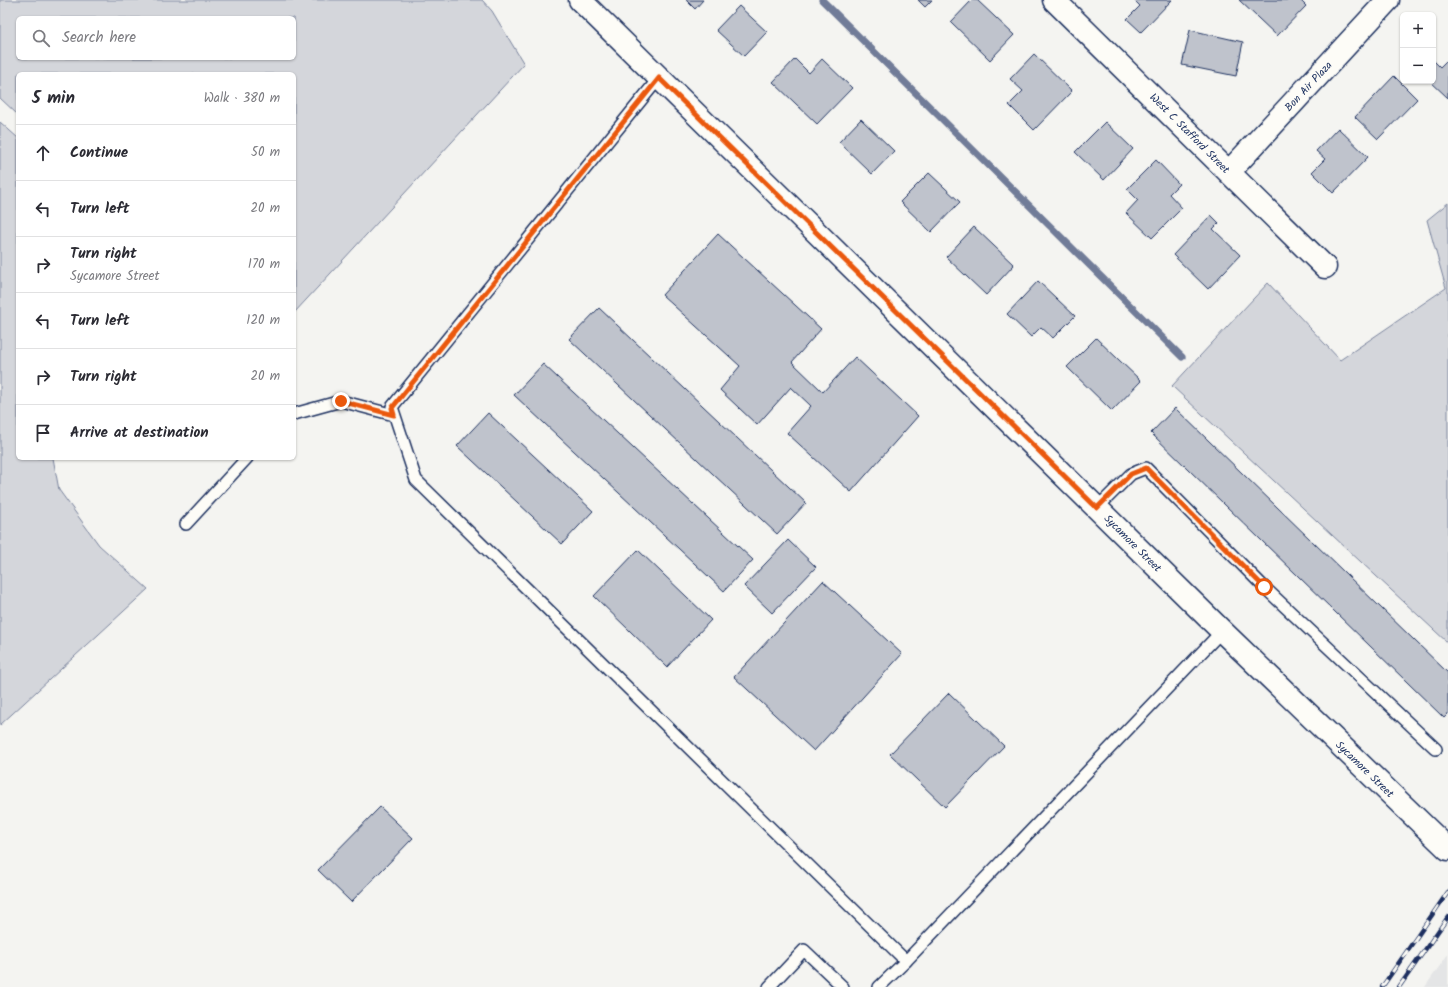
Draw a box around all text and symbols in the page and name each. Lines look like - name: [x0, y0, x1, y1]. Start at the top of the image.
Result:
- map controls: [1400, 12, 1436, 84]
- button: +: [1400, 12, 1436, 48]
- search box: [16, 16, 296, 60]
- text: Search here: [62, 26, 136, 50]
- icon: search: [30, 27, 52, 49]
- button: −: [1400, 48, 1436, 84]
- street label: Bon Air Plaza: [1281, 57, 1337, 116]
- text: 5 min: [32, 85, 75, 112]
- text: Walk · 380 m: [204, 88, 280, 109]
- street label: West C Stafford Street: [1145, 89, 1234, 179]
- text: Continue: [70, 141, 128, 165]
- icon: ahead: [32, 142, 54, 164]
- text: 50 m: [251, 142, 280, 163]
- text: Turn left: [70, 197, 130, 221]
- icon: left: [32, 198, 54, 220]
- text: 20 m: [250, 198, 280, 219]
- text: Turn right: [70, 242, 137, 266]
- icon: right: [32, 254, 54, 276]
- text: 170 m: [248, 254, 280, 275]
- text: Sycamore Street: [70, 266, 159, 287]
- text: Turn left: [70, 309, 130, 333]
- icon: left: [32, 310, 54, 332]
- text: 120 m: [246, 310, 280, 331]
- text: Turn right: [70, 365, 137, 389]
- icon: right: [32, 366, 54, 388]
- text: 20 m: [250, 366, 280, 387]
- route end: [332, 392, 350, 410]
- text: Arrive at destination: [70, 421, 209, 445]
- icon: arrive: [32, 422, 54, 444]
- street label: Sycamore Street: [1099, 511, 1166, 577]
- route start: [1255, 578, 1273, 596]
- street label: Sycamore Street: [1331, 737, 1398, 803]

